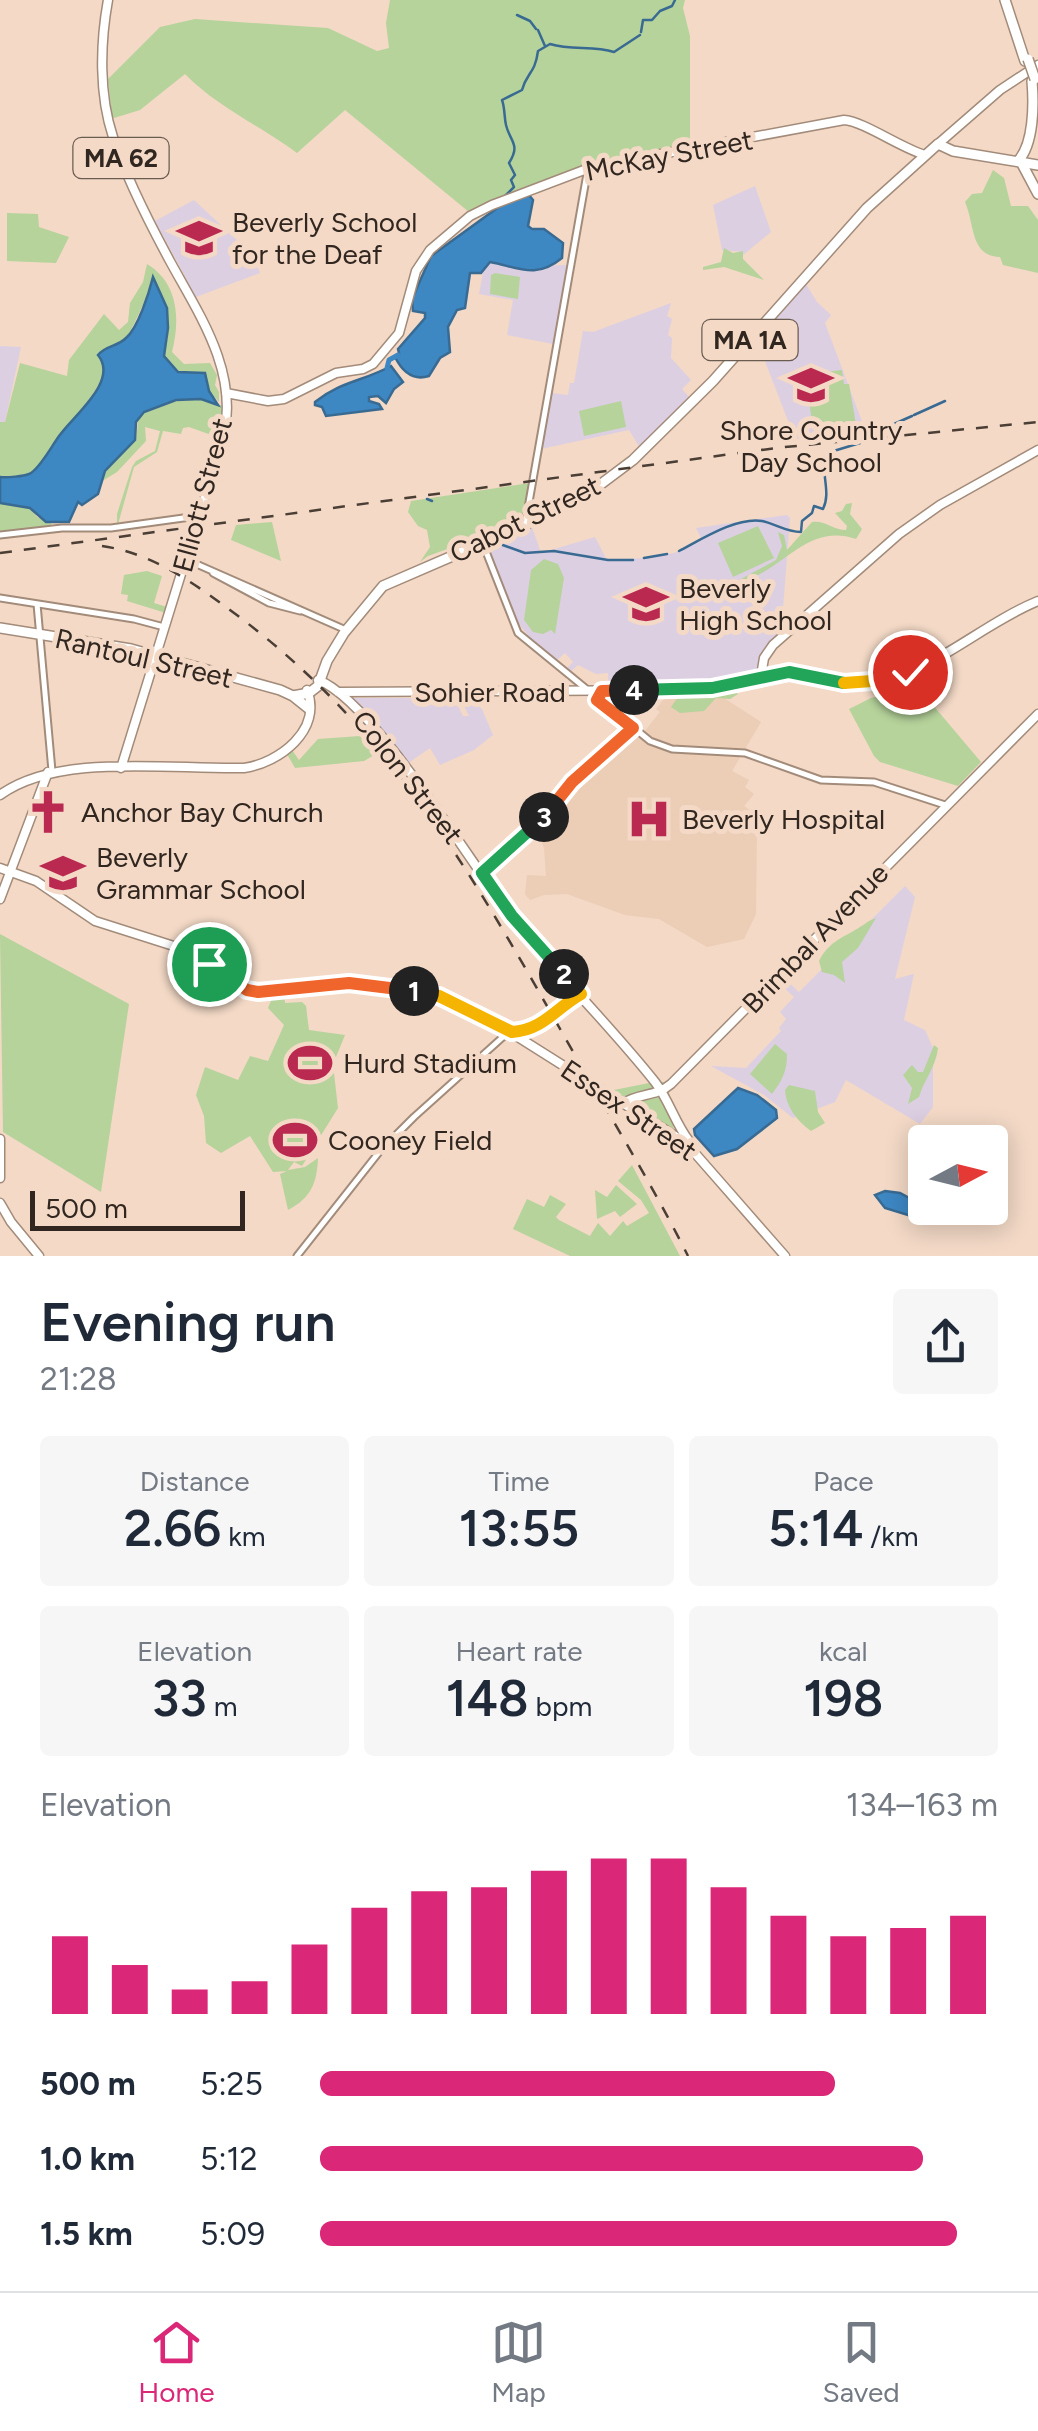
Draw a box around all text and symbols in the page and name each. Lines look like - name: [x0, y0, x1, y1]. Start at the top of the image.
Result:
- street label: McKay Street: [582, 122, 756, 188]
- road number: MA 62: [74, 138, 168, 178]
- place label: Beverly School for the Deaf: [232, 205, 417, 271]
- school or university icon: Beverly School for the Deaf: [175, 214, 223, 262]
- road number: MA 1A: [702, 320, 798, 360]
- school or university icon: Shore Country Day School: [787, 361, 835, 409]
- place label: Shore Country Day School: [719, 413, 903, 479]
- street label: Elliott Street: [165, 414, 239, 576]
- street label: Cabot Street: [444, 468, 606, 570]
- place label: Beverly High School: [679, 571, 832, 637]
- school or university icon: Beverly High School: [622, 580, 670, 628]
- street label: Rantoul Street: [52, 621, 236, 695]
- pin: [868, 630, 953, 715]
- icon: check: [883, 645, 938, 700]
- pin: 4: [609, 665, 659, 715]
- text: 4: [625, 673, 643, 707]
- street label: Sohier Road: [414, 675, 566, 709]
- street label: Colon Street: [345, 704, 471, 850]
- church icon: Anchor Bay Church: [24, 788, 72, 836]
- pin: 3: [519, 792, 569, 842]
- place label: Anchor Bay Church: [81, 795, 323, 829]
- hospital icon: Beverly Hospital: [625, 795, 673, 843]
- text: 3: [536, 800, 552, 834]
- place label: Beverly Hospital: [682, 802, 885, 836]
- place label: Beverly Grammar School: [96, 840, 306, 906]
- school or university icon: Beverly Grammar School: [39, 849, 87, 897]
- street label: Brimbal Avenue: [735, 856, 895, 1020]
- pin: [167, 922, 252, 1007]
- icon: arrive: [182, 937, 237, 992]
- pin: 2: [539, 949, 589, 999]
- text: 2: [556, 957, 572, 991]
- pin: 1: [389, 966, 439, 1016]
- text: 1: [408, 974, 420, 1008]
- sports icon: Hurd Stadium: [286, 1039, 334, 1087]
- place label: Hurd Stadium: [343, 1046, 517, 1080]
- street label: Essex Street: [555, 1052, 703, 1168]
- sports icon: Cooney Field: [271, 1116, 319, 1164]
- place label: Cooney Field: [328, 1123, 492, 1157]
- north arrow: [908, 1125, 1008, 1225]
- map controls: [908, 1125, 1008, 1225]
- scale bar: [30, 1186, 245, 1230]
- text: 500 m: [45, 1191, 128, 1225]
- text: Evening run: [40, 1289, 336, 1355]
- button: share: [893, 1289, 998, 1394]
- text: 21:28: [40, 1360, 117, 1398]
- text: Distance: [140, 1464, 250, 1498]
- text: Time: [488, 1464, 550, 1498]
- text: Pace: [813, 1464, 874, 1498]
- text: 2.66: [124, 1498, 221, 1559]
- text: 13:55: [459, 1498, 579, 1559]
- text: 5:14: [768, 1498, 863, 1559]
- text: km: [221, 1519, 266, 1553]
- text: /km: [863, 1519, 919, 1553]
- text: Elevation: [137, 1634, 252, 1668]
- text: Heart rate: [455, 1634, 583, 1668]
- text: kcal: [819, 1634, 868, 1668]
- text: 33: [152, 1668, 207, 1729]
- text: 148: [446, 1668, 529, 1729]
- text: 198: [803, 1668, 883, 1729]
- text: m: [207, 1689, 238, 1723]
- text: bpm: [529, 1689, 592, 1723]
- text: Elevation: [40, 1786, 172, 1824]
- text: 134–163 m: [846, 1786, 998, 1824]
- text: 500 m: [40, 2065, 136, 2103]
- text: 5:25: [200, 2065, 263, 2103]
- text: 1.0 km: [40, 2140, 135, 2178]
- text: 5:12: [200, 2140, 258, 2178]
- text: 1.5 km: [40, 2215, 133, 2253]
- text: 5:09: [200, 2215, 265, 2253]
- tab: Home: [138, 2315, 215, 2409]
- tab: Map: [491, 2315, 546, 2409]
- tab: Saved: [823, 2315, 900, 2409]

